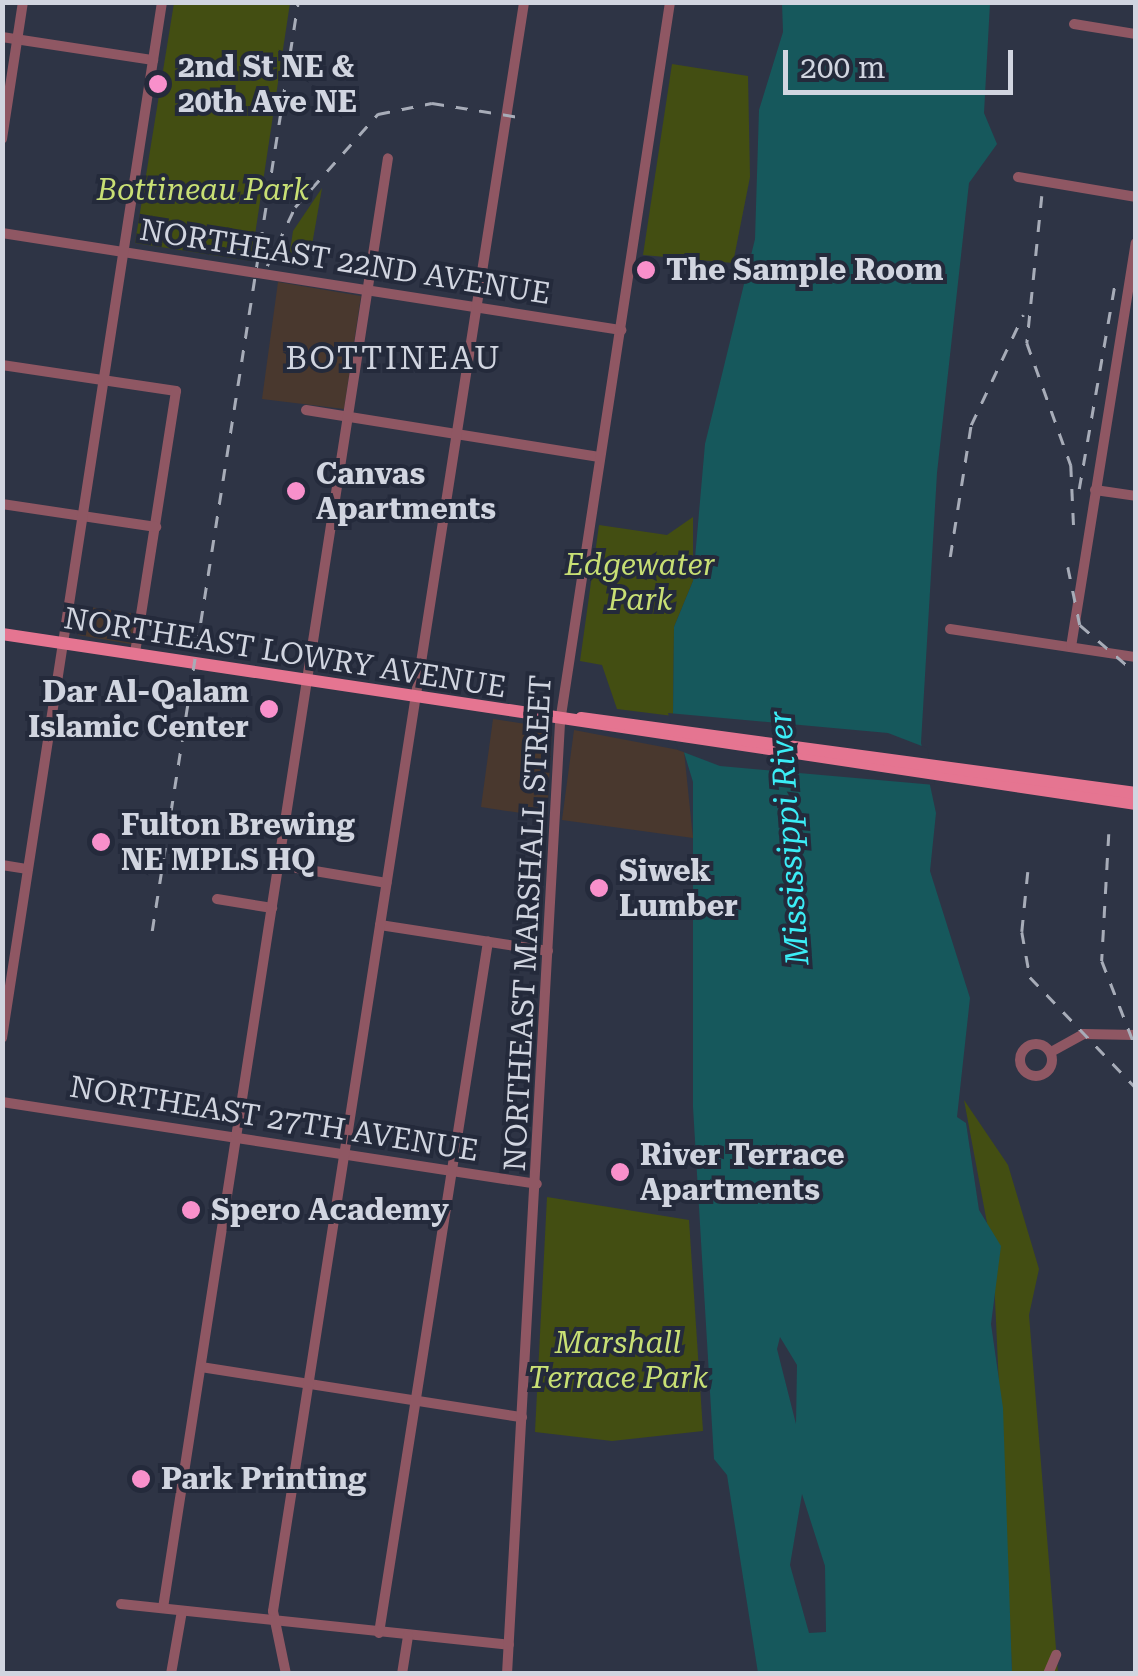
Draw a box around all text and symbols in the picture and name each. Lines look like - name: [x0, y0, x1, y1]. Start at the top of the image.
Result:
- scale bar: [788, 30, 1018, 92]
- place label: 2nd St NE & 20th Ave NE: [178, 49, 357, 120]
- text: 200 m: [800, 50, 885, 85]
- marker: 2nd St NE & 20th Ave NE: [147, 73, 169, 95]
- park label: Bottineau Park: [97, 172, 309, 208]
- street label: NORTHEAST 22ND AVENUE: [137, 212, 553, 312]
- place label: The Sample Room: [666, 252, 943, 288]
- marker: The Sample Room: [635, 259, 657, 281]
- district label: BOTTINEAU: [286, 339, 502, 377]
- place label: Canvas Apartments: [316, 456, 496, 526]
- marker: Canvas Apartments: [285, 480, 307, 502]
- park label: Edgewater Park: [565, 547, 715, 618]
- street label: NORTHEAST LOWRY AVENUE: [62, 600, 508, 706]
- place label: Dar Al-Qalam Islamic Center: [28, 674, 249, 744]
- street label: NORTHEAST MARSHALL STREET: [497, 674, 559, 1172]
- marker: Dar Al-Qalam Islamic Center: [258, 698, 280, 720]
- water label: Mississippi River: [761, 709, 817, 967]
- place label: Fulton Brewing NE MPLS HQ: [121, 807, 355, 878]
- marker: Fulton Brewing NE MPLS HQ: [90, 831, 112, 853]
- place label: Siwek Lumber: [619, 853, 738, 924]
- marker: Siwek Lumber: [588, 877, 610, 899]
- street label: NORTHEAST 27TH AVENUE: [67, 1069, 481, 1169]
- place label: River Terrace Apartments: [640, 1137, 845, 1208]
- marker: River Terrace Apartments: [609, 1161, 631, 1183]
- place label: Spero Academy: [211, 1192, 449, 1228]
- marker: Spero Academy: [180, 1199, 202, 1221]
- park label: Marshall Terrace Park: [528, 1325, 708, 1396]
- place label: Park Printing: [161, 1461, 366, 1497]
- marker: Park Printing: [130, 1468, 152, 1490]

